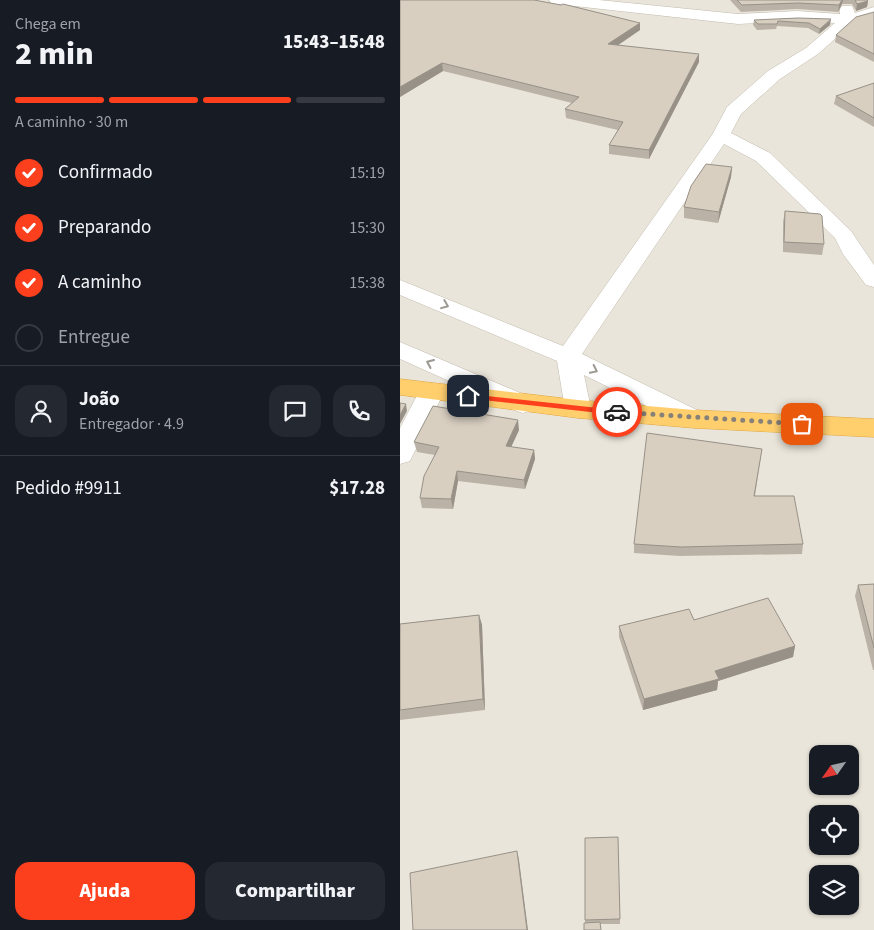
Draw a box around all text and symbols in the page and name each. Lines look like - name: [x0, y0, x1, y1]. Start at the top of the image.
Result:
- text: Chega em: [15, 13, 81, 35]
- text: 15:43–15:48: [283, 29, 385, 56]
- text: 2 min: [15, 31, 94, 77]
- text: A caminho · 30 m: [15, 111, 128, 133]
- icon: check: [15, 159, 43, 187]
- text: Confirmado: [58, 159, 153, 186]
- text: 15:19: [349, 162, 385, 184]
- icon: check: [15, 214, 43, 242]
- text: Preparando: [58, 214, 151, 241]
- text: 15:30: [349, 217, 385, 239]
- icon: check: [15, 269, 43, 297]
- text: A caminho: [58, 269, 142, 296]
- text: 15:38: [349, 272, 385, 294]
- one-way arrow: [440, 299, 449, 310]
- text: Entregue: [58, 324, 130, 351]
- one-way arrow: [426, 359, 435, 370]
- one-way arrow: [589, 364, 598, 374]
- pin: [447, 375, 489, 417]
- icon: home: [454, 382, 482, 410]
- button: person: [15, 385, 67, 437]
- button: chat: [269, 385, 321, 437]
- button: phone: [333, 385, 385, 437]
- text: João: [79, 386, 120, 413]
- courier: [592, 387, 642, 437]
- icon: car: [603, 398, 631, 426]
- pin: [781, 403, 823, 445]
- icon: bag: [788, 410, 816, 438]
- text: Entregador · 4.9: [79, 413, 184, 435]
- text: Pedido #9911: [15, 475, 122, 502]
- text: $17.28: [329, 475, 385, 502]
- north arrow: [809, 745, 859, 795]
- map controls: [809, 745, 859, 915]
- button: locate: [809, 805, 859, 855]
- button: Ajuda: [15, 862, 195, 920]
- button: Compartilhar: [205, 862, 385, 920]
- button: layers: [809, 865, 859, 915]

